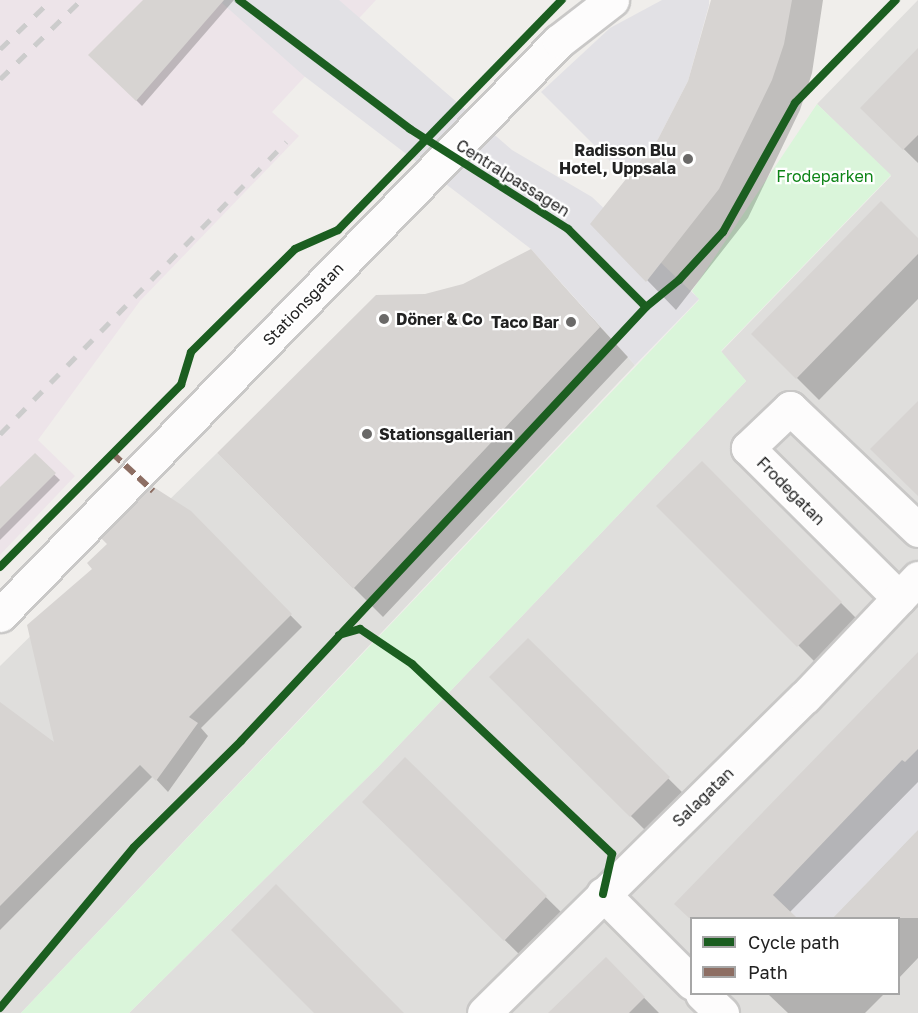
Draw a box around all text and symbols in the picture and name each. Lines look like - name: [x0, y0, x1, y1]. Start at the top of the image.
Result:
- street label: Centralpassagen: [453, 135, 573, 221]
- place label: Radisson Blu Hotel, Uppsala: [559, 140, 676, 178]
- marker: Radisson Blu Hotel, Uppsala: [681, 152, 695, 166]
- park label: Frodeparken: [776, 166, 874, 186]
- street label: Stationsgatan: [259, 259, 347, 349]
- place label: Döner & Co: [396, 309, 483, 329]
- marker: Döner & Co: [377, 312, 391, 326]
- place label: Taco Bar: [491, 312, 559, 332]
- marker: Taco Bar: [564, 315, 578, 329]
- place label: Stationsgallerian: [379, 424, 513, 444]
- marker: Stationsgallerian: [360, 427, 374, 441]
- street label: Frodegatan: [753, 453, 829, 529]
- street label: Salagatan: [668, 763, 738, 831]
- legend: [690, 917, 900, 995]
- text: Cycle path: [748, 931, 840, 953]
- text: Path: [748, 961, 788, 983]

